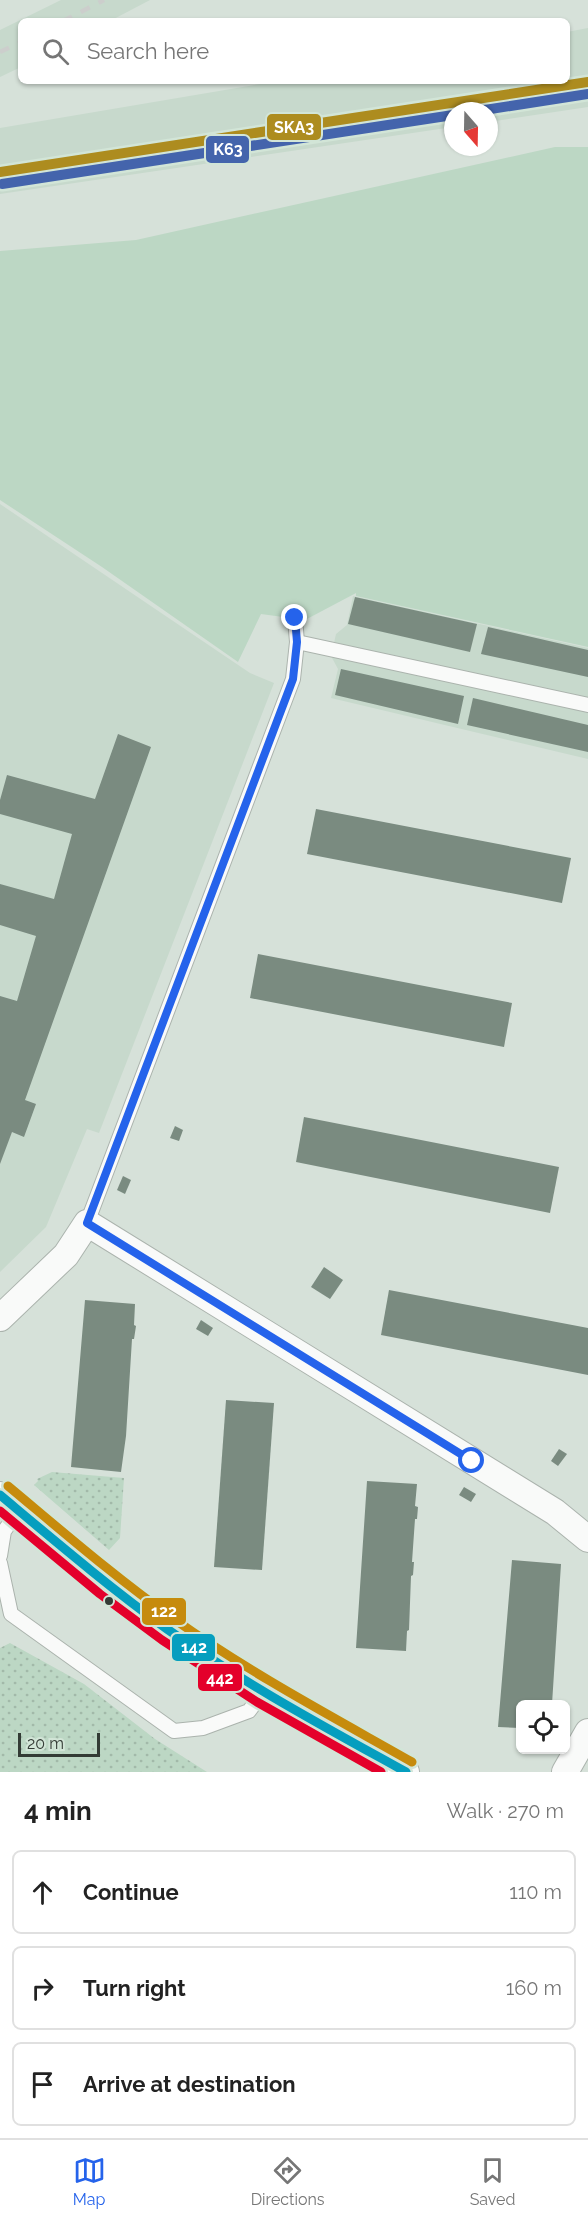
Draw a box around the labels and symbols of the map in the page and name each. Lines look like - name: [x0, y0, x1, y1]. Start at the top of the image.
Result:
- north arrow: [444, 102, 498, 156]
- line badge: SKA3: [266, 113, 322, 141]
- text: SKA3: [274, 118, 314, 137]
- line badge: K63: [205, 135, 250, 164]
- text: K63: [213, 140, 243, 159]
- route end: [281, 604, 307, 630]
- route start: [458, 1447, 484, 1473]
- unlabelled marker: [103, 1595, 115, 1607]
- line badge: 122: [141, 1597, 187, 1626]
- text: 122: [151, 1602, 177, 1621]
- line badge: 142: [171, 1633, 216, 1662]
- text: 142: [181, 1638, 207, 1657]
- line badge: 442: [197, 1663, 243, 1692]
- text: 442: [206, 1669, 234, 1688]
- scale bar: [18, 1730, 100, 1758]

